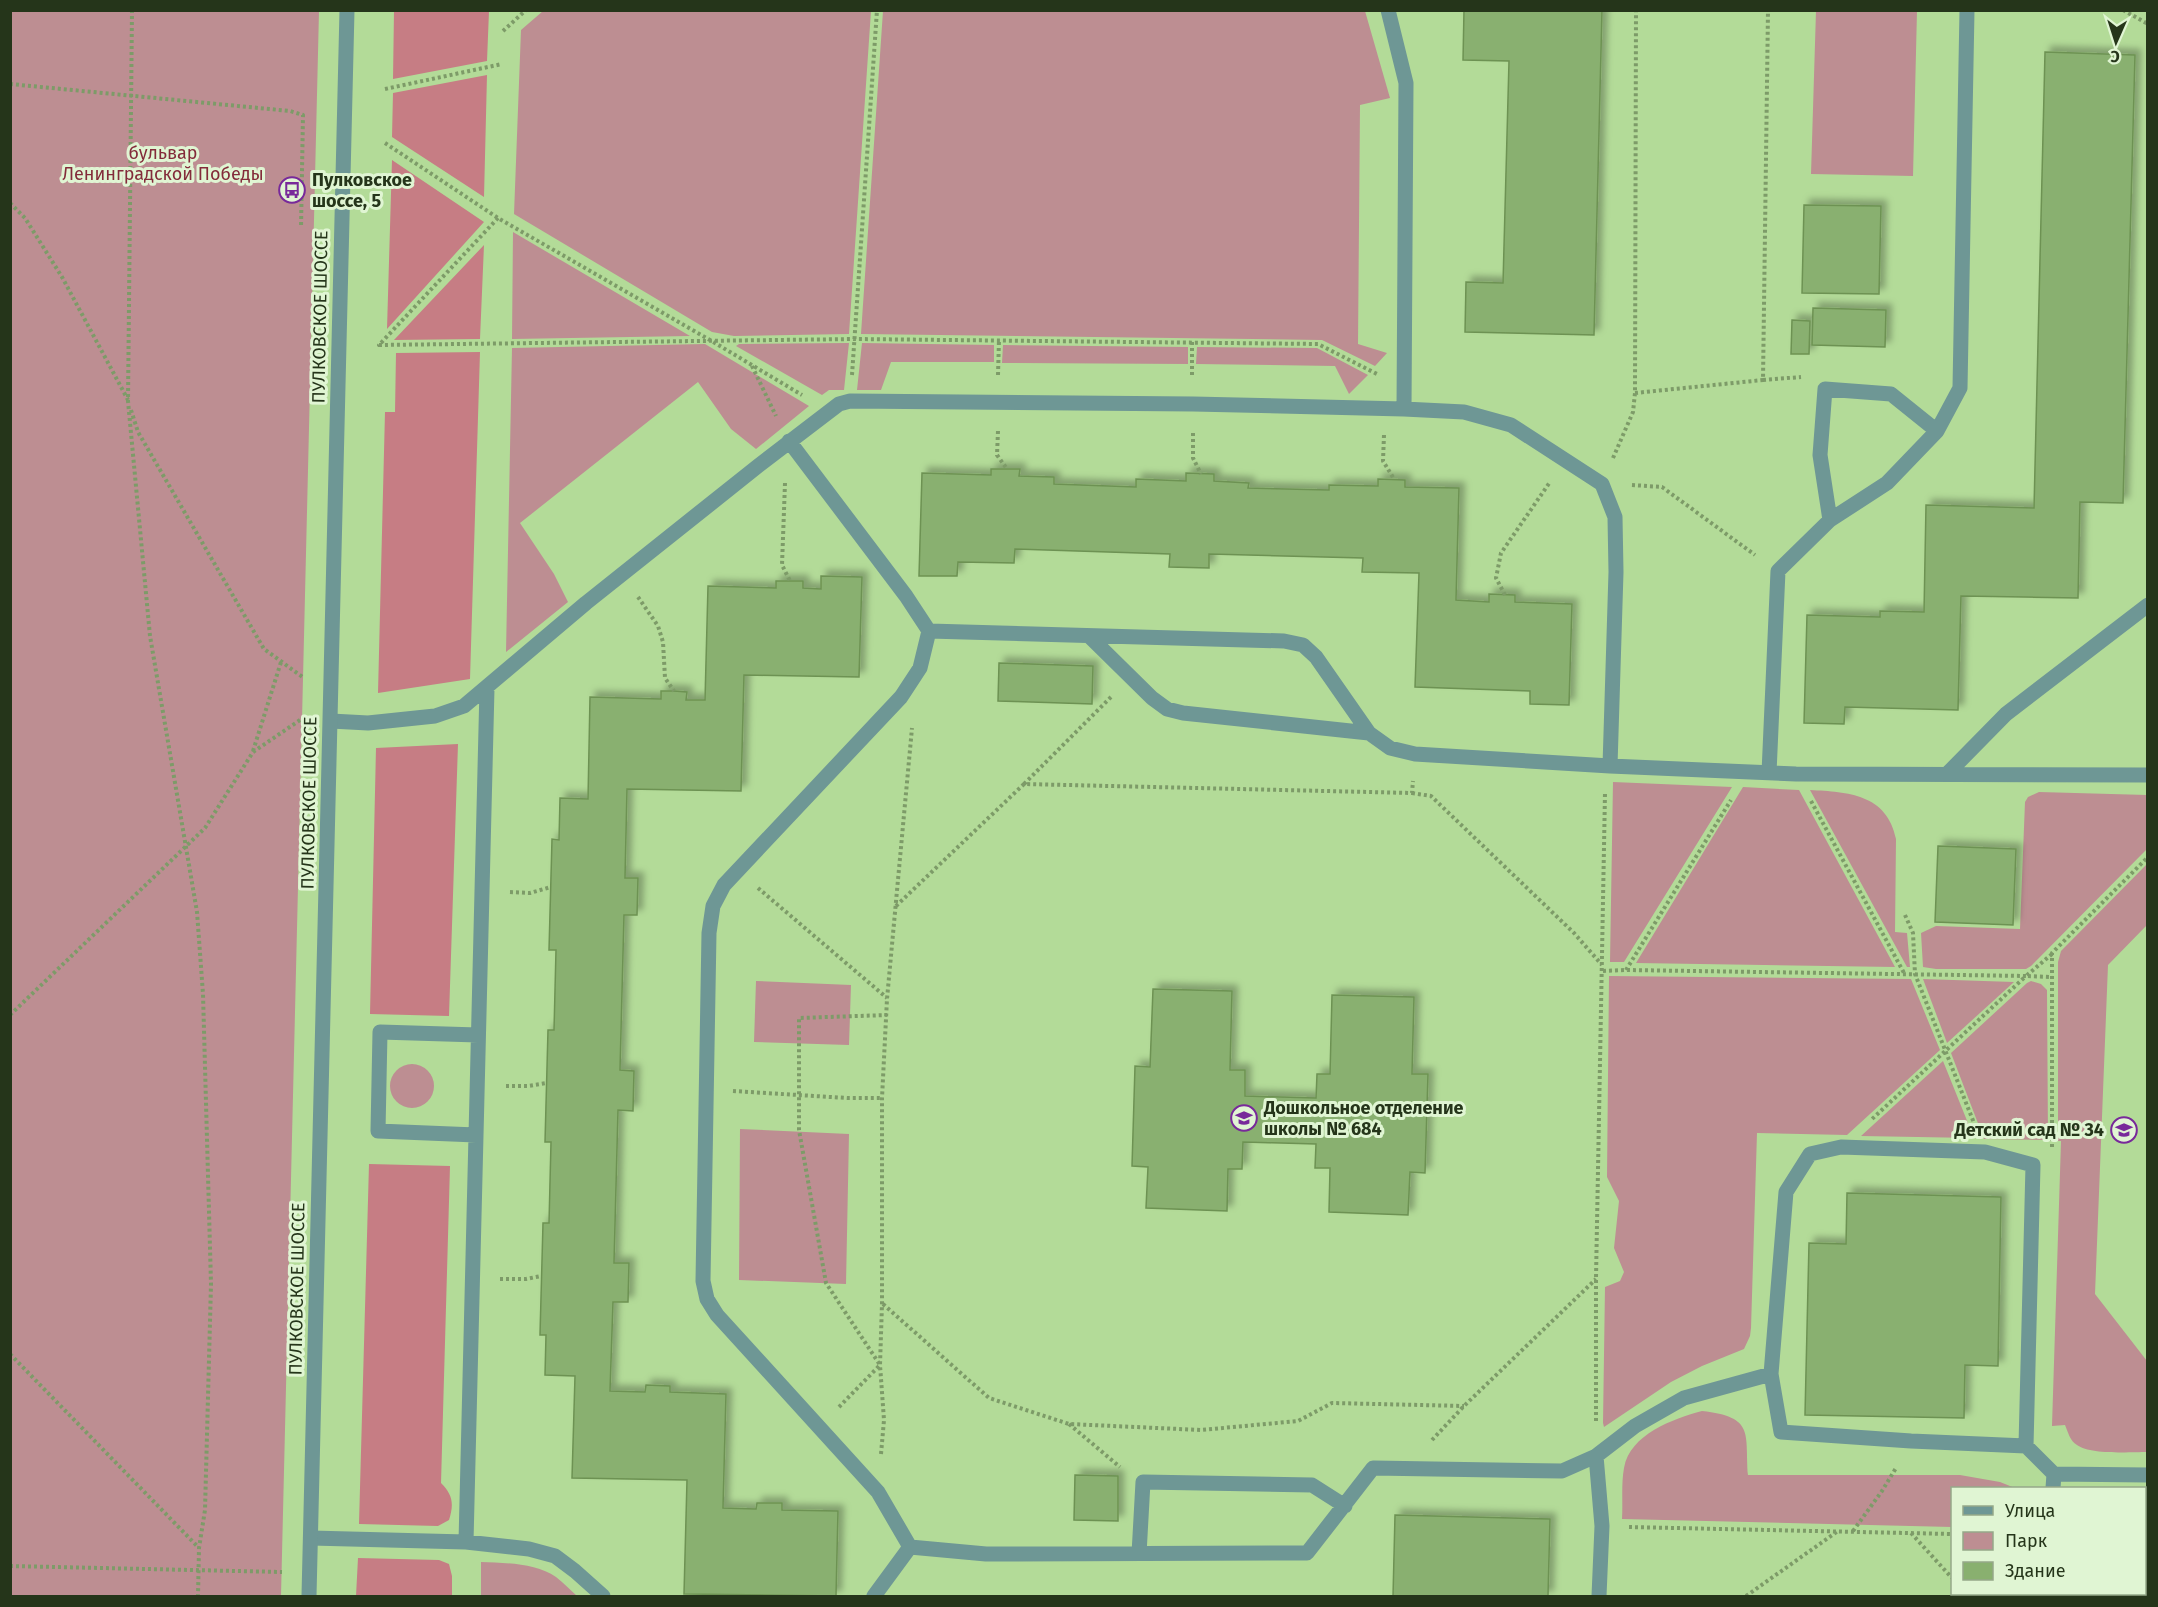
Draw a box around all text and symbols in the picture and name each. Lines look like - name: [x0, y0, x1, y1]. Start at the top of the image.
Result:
- north arrow: [2086, 12, 2146, 72]
- text: С: [2109, 47, 2120, 66]
- park label: бульвар Ленинградской Победы: [62, 142, 264, 185]
- place label: Пулковское шоссе, 5: [312, 169, 412, 212]
- bus stop icon: Пулковское шоссе, 5: [277, 175, 307, 205]
- street label: ПУЛКОВСКОЕ ШОССЕ: [307, 230, 333, 404]
- street label: ПУЛКОВСКОЕ ШОССЕ: [296, 716, 322, 890]
- place label: Дошкольное отделение школы № 684: [1263, 1097, 1464, 1140]
- school or university icon: Дошкольное отделение школы № 684: [1229, 1103, 1259, 1133]
- school or university icon: Детский сад № 34: [2109, 1115, 2139, 1145]
- place label: Детский сад № 34: [1953, 1119, 2104, 1141]
- street label: ПУЛКОВСКОЕ ШОССЕ: [284, 1202, 310, 1376]
- legend: [1951, 1487, 2146, 1595]
- text: Улица: [2005, 1500, 2055, 1522]
- text: Парк: [2005, 1530, 2048, 1552]
- text: Здание: [2005, 1560, 2066, 1582]

